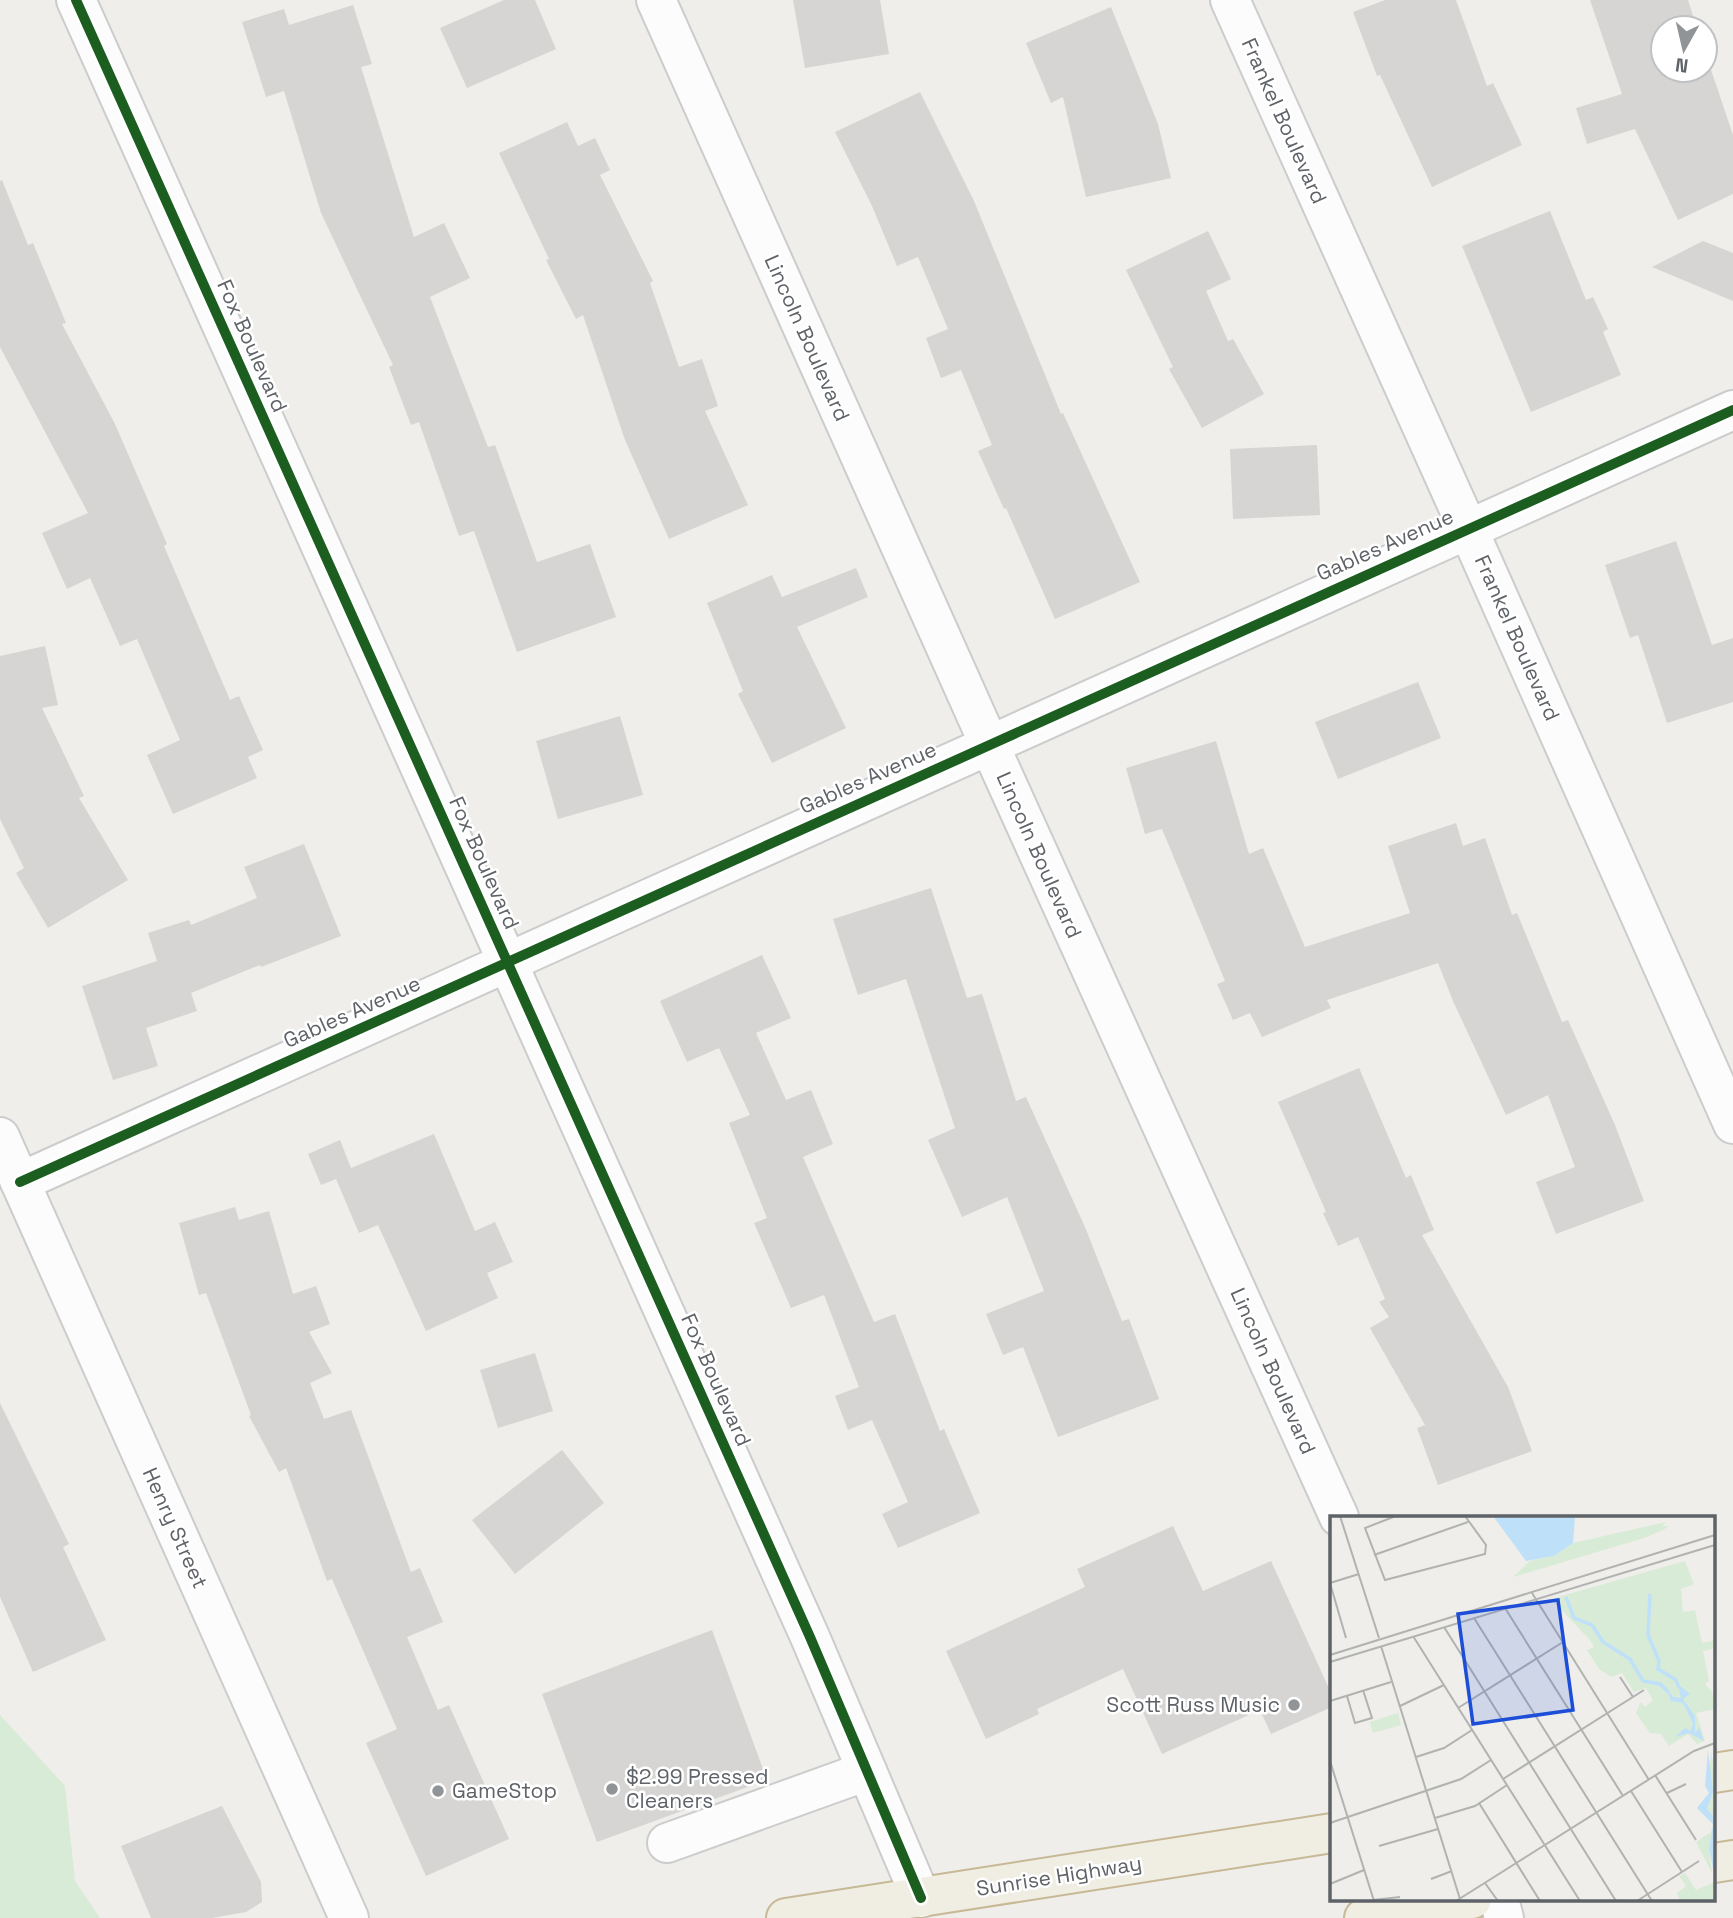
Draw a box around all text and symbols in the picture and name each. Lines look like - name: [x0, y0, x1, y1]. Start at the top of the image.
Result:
- north arrow: [1649, 14, 1719, 84]
- street label: Frankel Boulevard: [1236, 34, 1333, 208]
- text: N: [1674, 52, 1690, 79]
- street label: Lincoln Boulevard: [759, 250, 856, 425]
- street label: Fox Boulevard: [211, 275, 294, 416]
- street label: Gables Avenue: [1312, 502, 1458, 587]
- street label: Frankel Boulevard: [1469, 551, 1566, 725]
- street label: Gables Avenue: [795, 735, 941, 820]
- street label: Lincoln Boulevard: [991, 767, 1088, 942]
- street label: Fox Boulevard: [443, 792, 526, 933]
- street label: Gables Avenue: [279, 969, 425, 1054]
- street label: Lincoln Boulevard: [1225, 1283, 1322, 1458]
- street label: Fox Boulevard: [675, 1309, 758, 1450]
- street label: Henry Street: [137, 1463, 214, 1592]
- inset map: [1330, 1516, 1716, 1900]
- place label: Scott Russ Music: [1106, 1691, 1280, 1718]
- marker: Scott Russ Music: [1286, 1697, 1302, 1713]
- place label: $2.99 Pressed Cleaners: [626, 1763, 769, 1814]
- place label: GameStop: [452, 1777, 557, 1804]
- marker: $2.99 Pressed Cleaners: [604, 1781, 620, 1797]
- marker: GameStop: [430, 1783, 446, 1799]
- street label: Sunrise Highway: [974, 1849, 1144, 1902]

